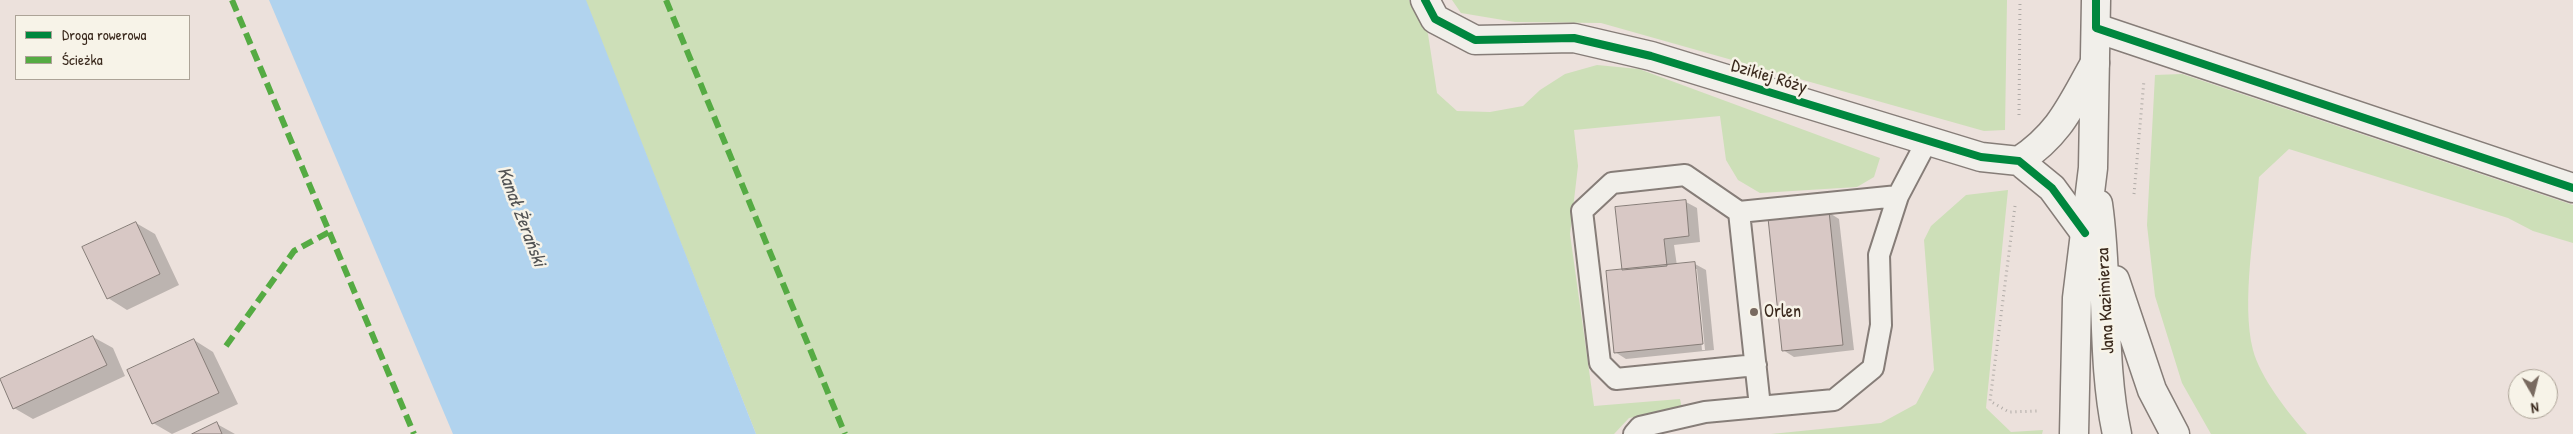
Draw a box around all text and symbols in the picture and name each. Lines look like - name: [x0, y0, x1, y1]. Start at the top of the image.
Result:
- legend: [15, 15, 190, 80]
- text: Droga rowerowa: [62, 24, 146, 45]
- text: Ścieżka: [62, 49, 103, 70]
- street label: Dzikiej Róży: [1729, 55, 1809, 99]
- water label: Kanał Żerański: [492, 164, 550, 270]
- street label: Jana Kazimierza: [2092, 247, 2120, 355]
- place label: Orlen: [1764, 301, 1801, 323]
- marker: Orlen: [1748, 306, 1760, 318]
- north arrow: [2508, 369, 2558, 419]
- text: N: [2530, 398, 2540, 418]

